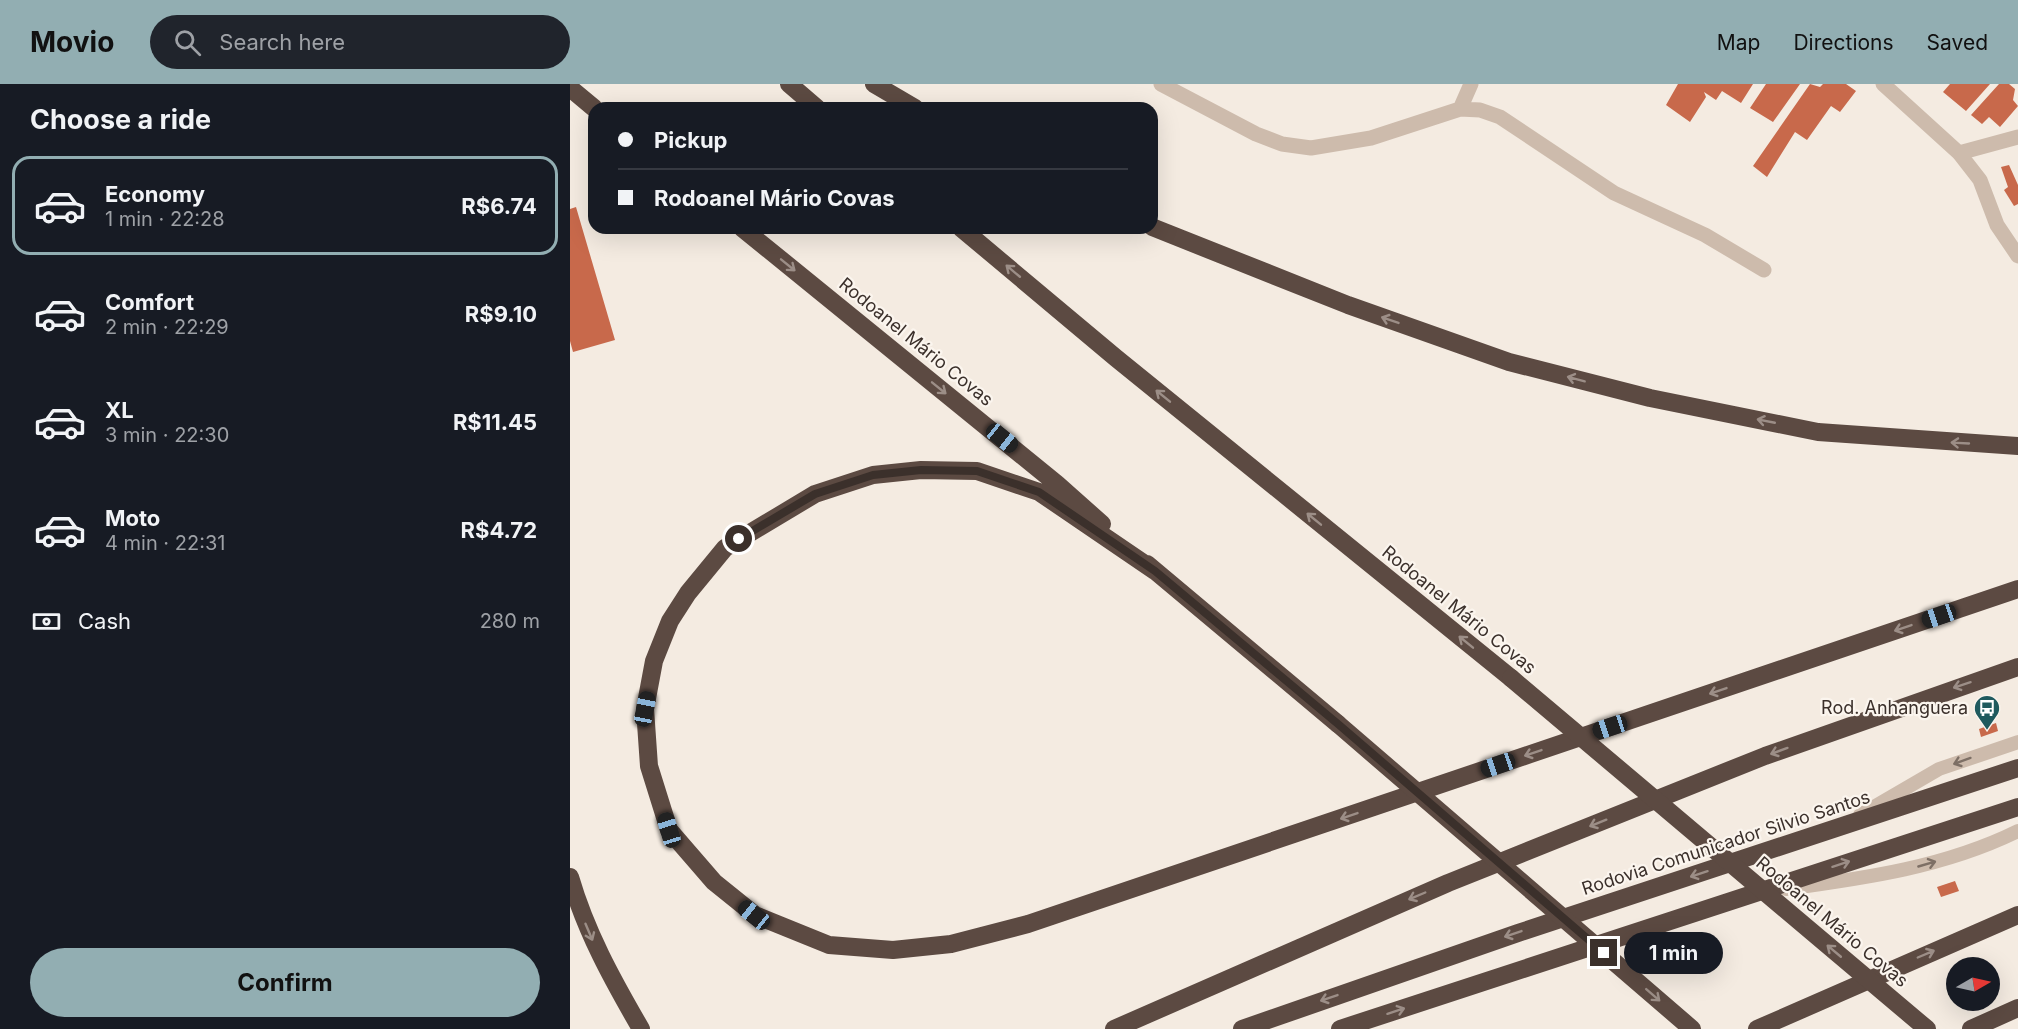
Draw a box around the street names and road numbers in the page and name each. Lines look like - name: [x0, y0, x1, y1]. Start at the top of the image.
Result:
- street label: Rodoanel Mário Covas: [835, 273, 997, 410]
- street label: Rodoanel Mário Covas: [1378, 541, 1540, 678]
- street label: Rodovia Comunicador Silvio Santos: [1579, 786, 1873, 899]
- street label: Rodoanel Mário Covas: [1752, 852, 1912, 991]

